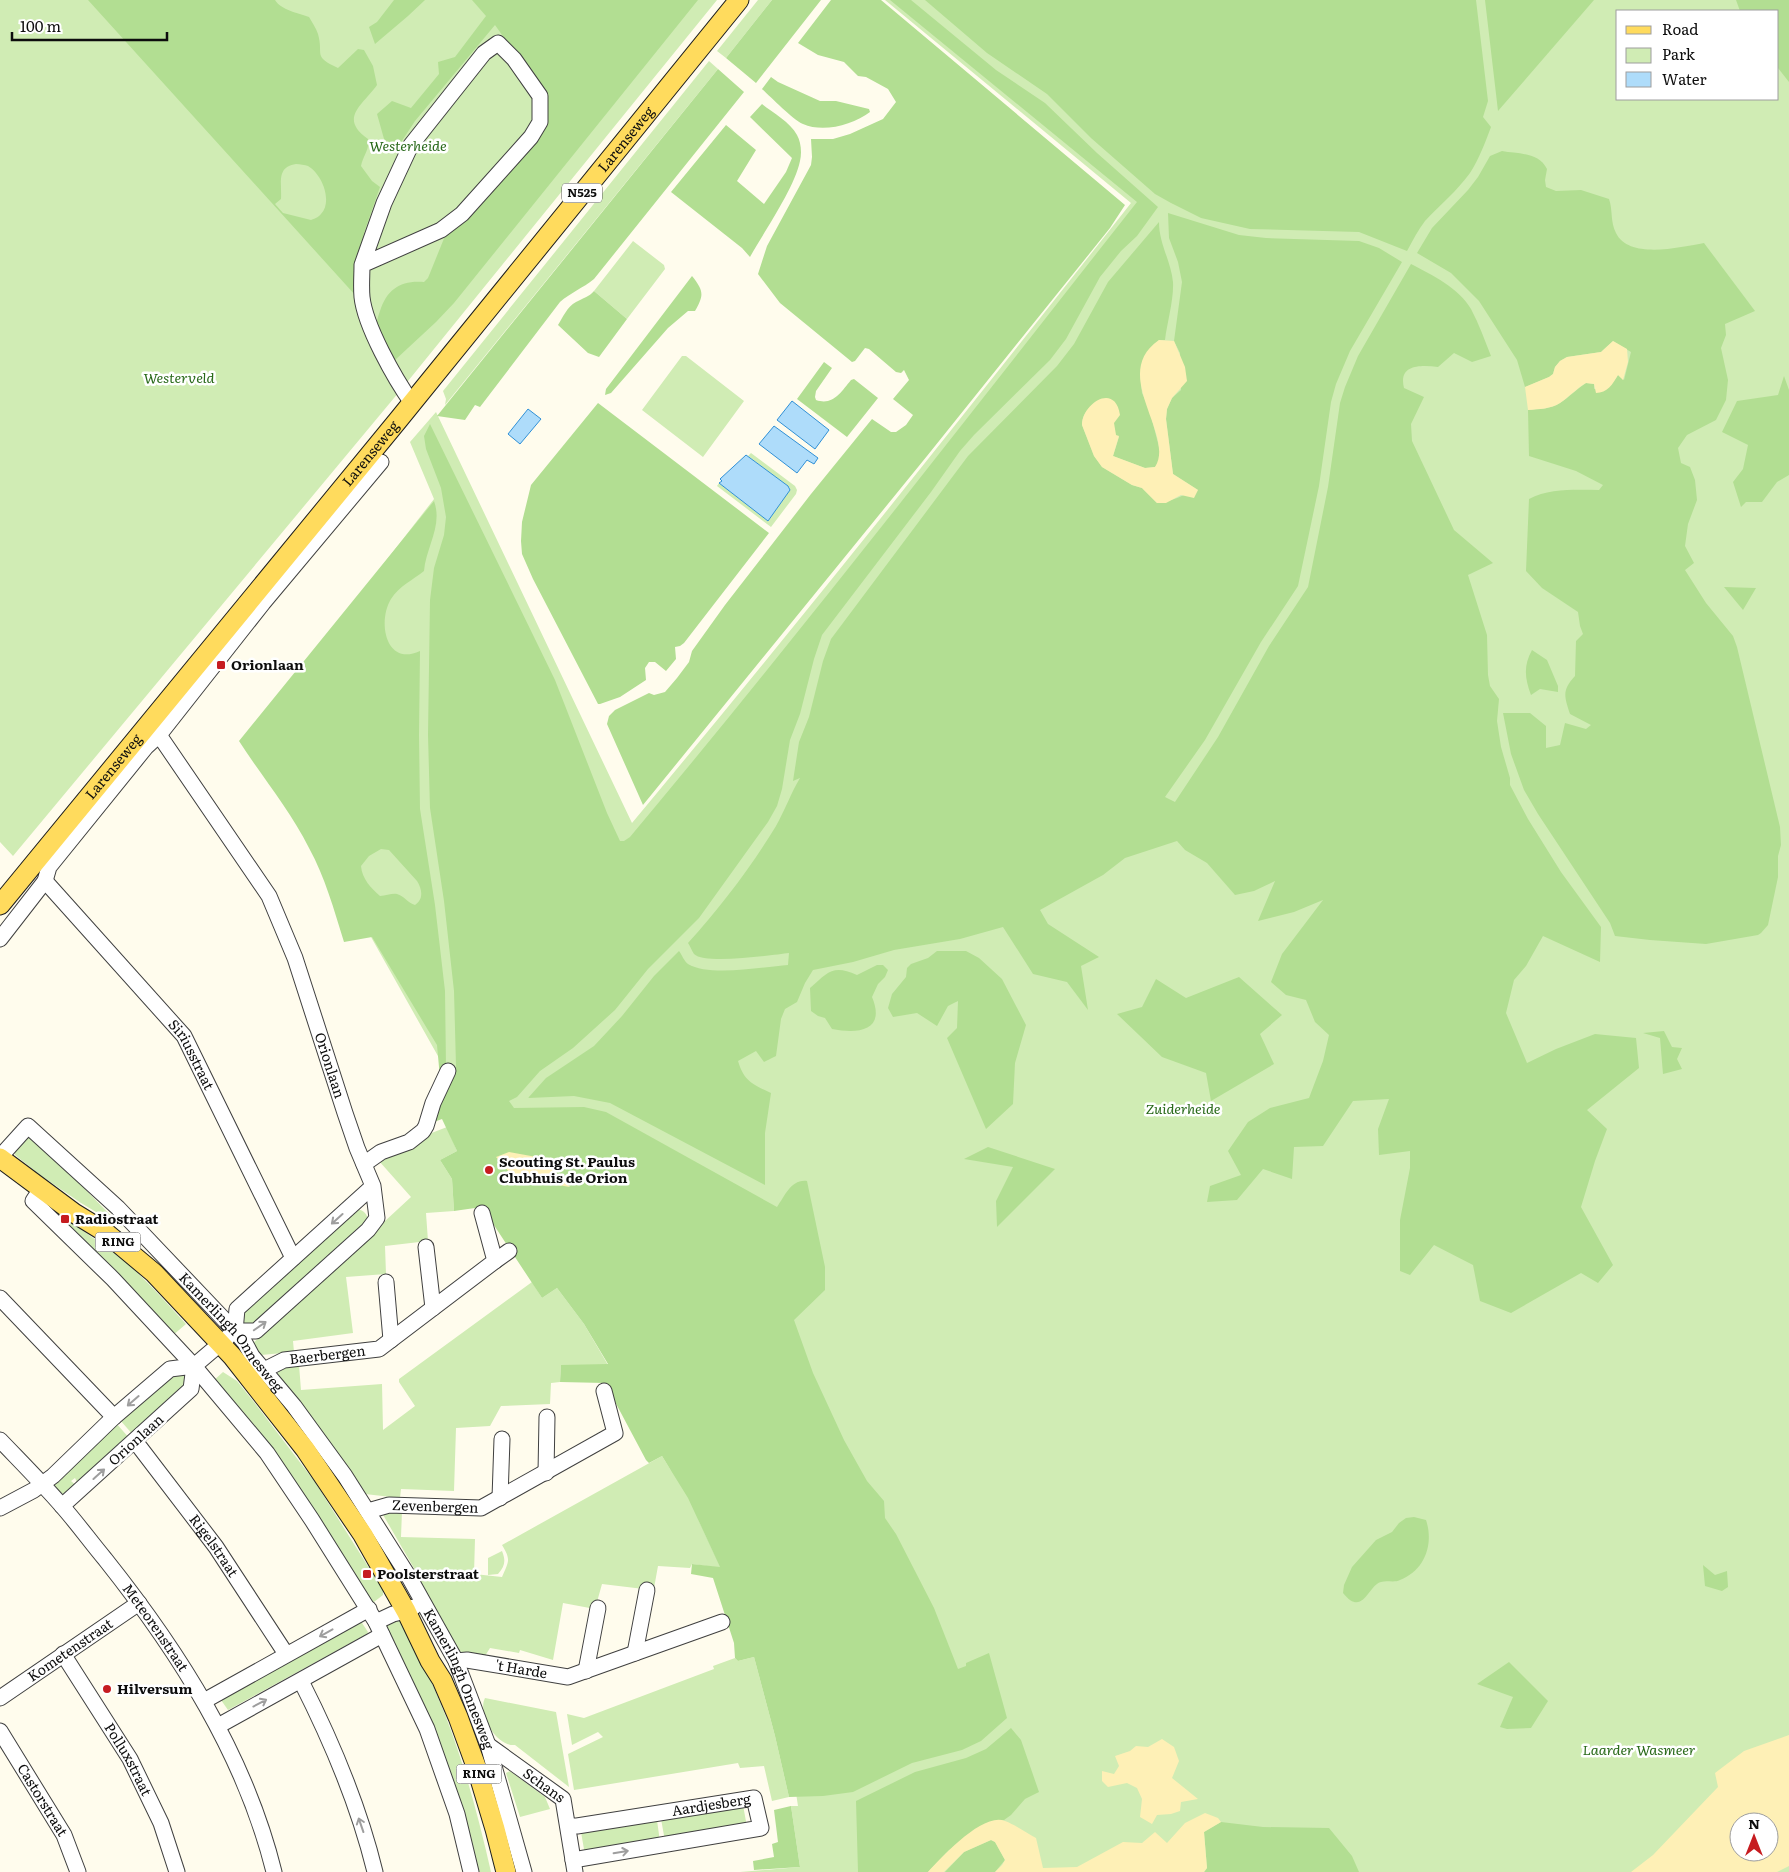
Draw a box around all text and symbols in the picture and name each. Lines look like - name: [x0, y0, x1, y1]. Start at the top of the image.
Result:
- scale bar: [12, 10, 168, 42]
- legend: [1616, 10, 1779, 100]
- text: 100 m: [20, 14, 61, 37]
- text: Road: [1662, 17, 1698, 40]
- text: Park: [1662, 42, 1696, 65]
- text: Water: [1662, 67, 1707, 90]
- street label: Larenseweg: [592, 101, 658, 176]
- park label: Westerheide: [369, 135, 447, 155]
- road number: N525: [562, 184, 602, 202]
- park label: Westerveld: [144, 367, 214, 387]
- street label: Larenseweg: [337, 416, 403, 490]
- place label: Orionlaan: [231, 654, 304, 674]
- marker: Orionlaan: [215, 659, 227, 671]
- street label: Larenseweg: [80, 729, 146, 803]
- street label: Siriusstraat: [164, 1014, 220, 1093]
- street label: Orionlaan: [311, 1029, 351, 1101]
- park label: Zuiderheide: [1145, 1098, 1221, 1118]
- place label: Scouting St. Paulus Clubhuis de Orion: [499, 1151, 635, 1187]
- marker: Scouting St. Paulus Clubhuis de Orion: [483, 1164, 495, 1176]
- place label: Radiostraat: [75, 1208, 159, 1228]
- marker: Radiostraat: [59, 1213, 71, 1225]
- one-way arrow: [331, 1213, 344, 1224]
- road number: RING: [96, 1232, 140, 1252]
- street label: Kamerlingh Onnesweg: [175, 1267, 289, 1396]
- one-way arrow: [253, 1321, 266, 1332]
- street label: Baerbergen: [288, 1340, 366, 1368]
- one-way arrow: [127, 1395, 140, 1406]
- street label: Orionlaan: [103, 1409, 167, 1469]
- one-way arrow: [92, 1468, 105, 1479]
- street label: Zevenbergen: [392, 1494, 479, 1517]
- street label: Rigelstraat: [185, 1510, 244, 1581]
- place label: Poolsterstraat: [377, 1563, 480, 1583]
- marker: Poolsterstraat: [361, 1568, 373, 1580]
- street label: Meteorenstraat: [118, 1579, 194, 1675]
- street label: Kamerlingh Onnesweg: [420, 1604, 500, 1751]
- street label: Kometenstraat: [23, 1613, 117, 1685]
- one-way arrow: [320, 1628, 334, 1638]
- street label: 't Harde: [494, 1654, 549, 1682]
- place label: Hilversum: [117, 1678, 193, 1698]
- marker: Hilversum: [101, 1683, 113, 1695]
- one-way arrow: [253, 1698, 268, 1708]
- street label: Polluxstraat: [100, 1718, 157, 1799]
- park label: Laarder Wasmeer: [1583, 1739, 1696, 1759]
- street label: Castorstraat: [13, 1759, 74, 1840]
- street label: Schans: [519, 1763, 570, 1806]
- road number: RING: [456, 1765, 502, 1784]
- street label: Aardjesberg: [670, 1788, 752, 1820]
- north arrow: [1729, 1812, 1779, 1862]
- text: N: [1748, 1813, 1760, 1833]
- one-way arrow: [356, 1817, 366, 1833]
- one-way arrow: [613, 1846, 629, 1856]

